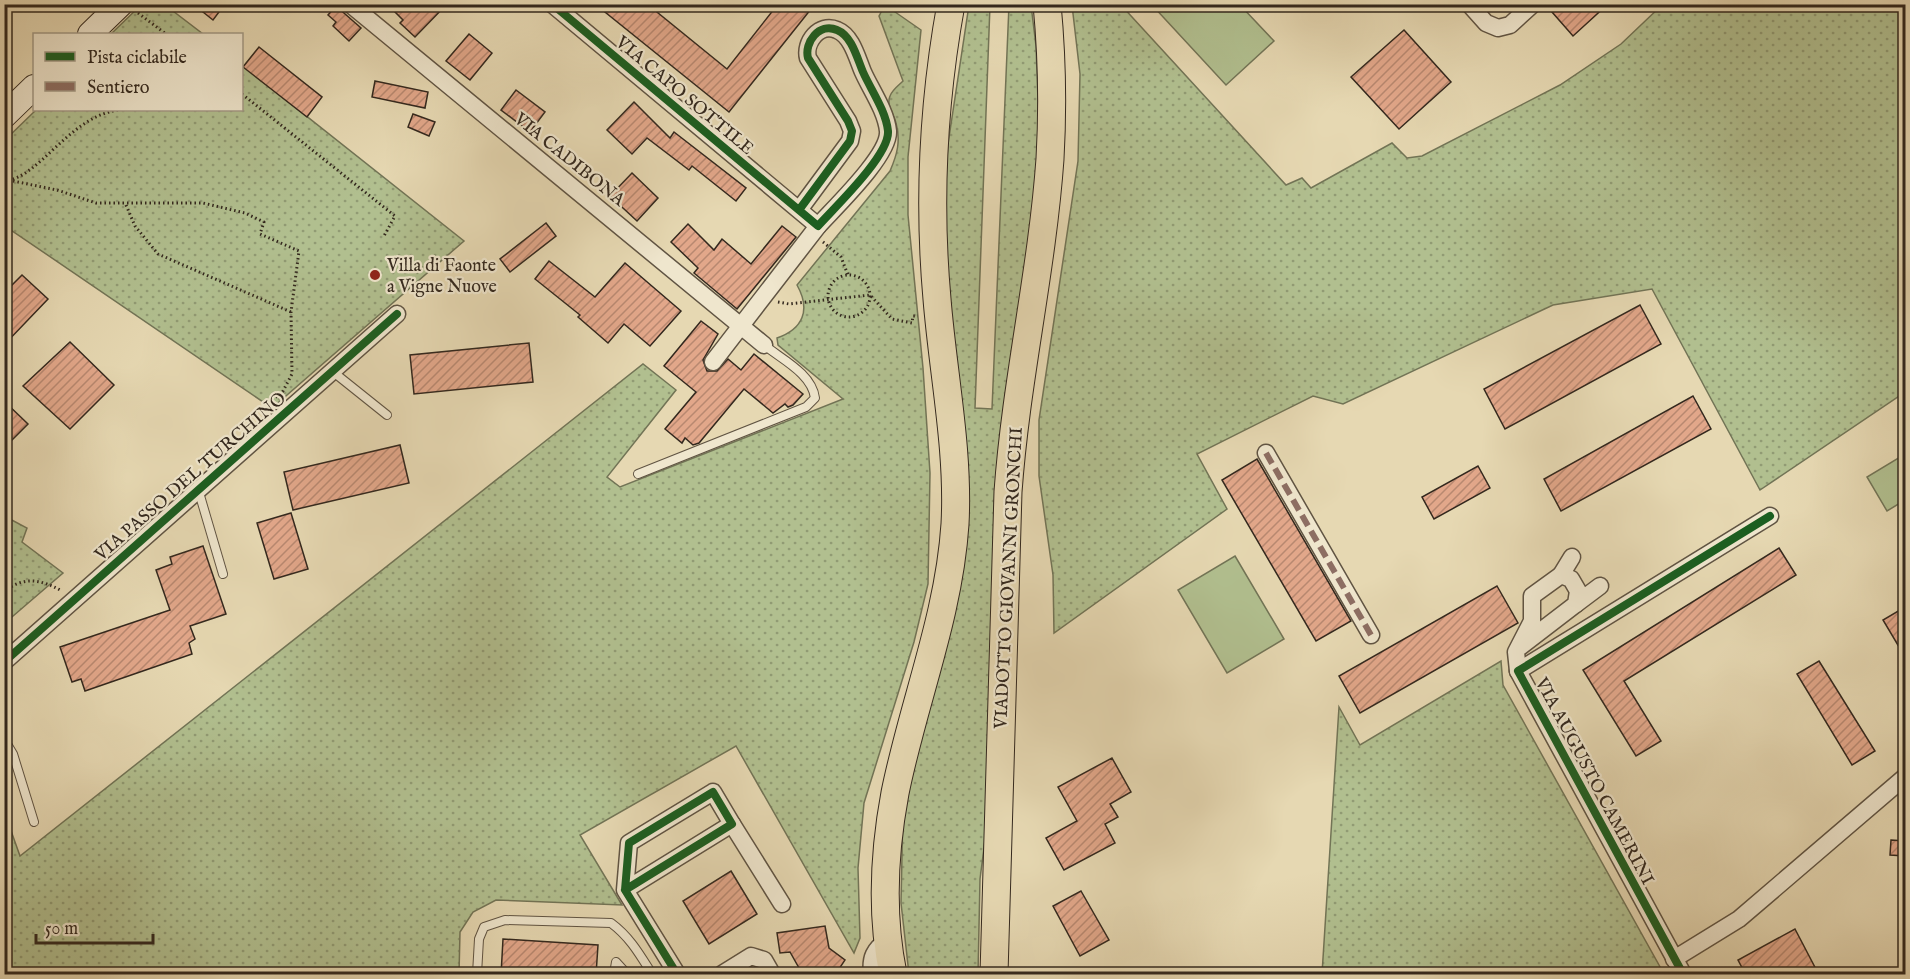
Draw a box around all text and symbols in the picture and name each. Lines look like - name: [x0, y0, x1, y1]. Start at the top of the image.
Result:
- street label: VIA CAPO SOTTILE: [609, 31, 758, 161]
- legend: [33, 33, 243, 111]
- text: Pista ciclabile: [87, 47, 187, 70]
- text: Sentiero: [87, 77, 150, 100]
- street label: VIA CADIBONA: [508, 108, 630, 213]
- place label: Villa di Faonte a Vigne Nuove: [386, 255, 497, 299]
- marker: Villa di Faonte a Vigne Nuove: [368, 268, 382, 282]
- street label: VIA PASSO DEL TURCHINO: [90, 388, 292, 567]
- street label: VIADOTTO GIOVANNI GRONCHI: [990, 426, 1029, 731]
- street label: VIA AUGUSTO CAMERINI: [1529, 673, 1658, 890]
- scale bar: [36, 907, 153, 945]
- text: 50 m: [45, 918, 78, 941]

